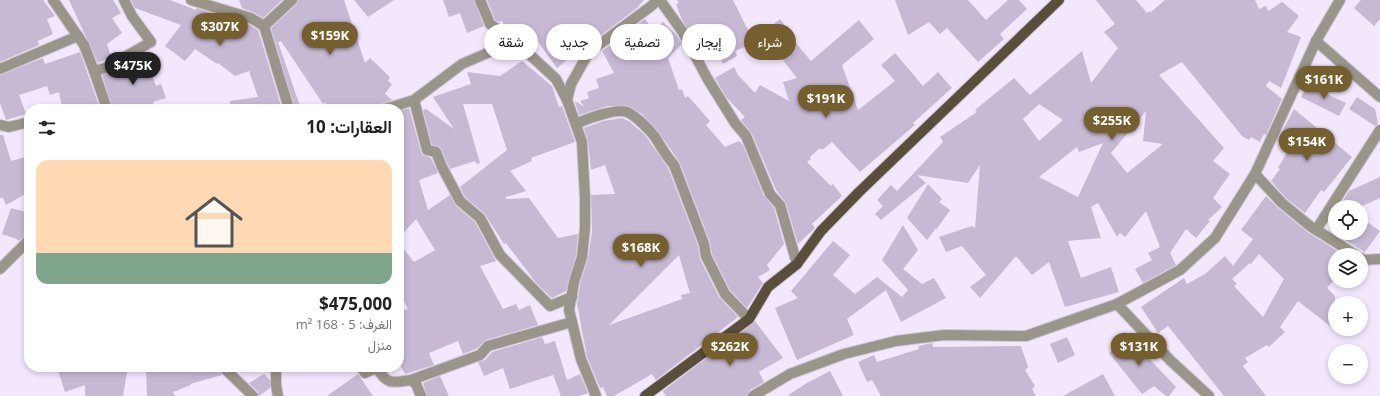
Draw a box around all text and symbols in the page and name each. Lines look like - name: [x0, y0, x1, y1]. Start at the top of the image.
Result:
- pin: $307K: [192, 13, 248, 47]
- text: $307K: [201, 17, 239, 35]
- pin: $159K: [302, 22, 358, 56]
- chip: شقة: [484, 24, 538, 60]
- chip: جديد: [546, 24, 602, 60]
- chip: تصفية: [610, 24, 674, 60]
- chip: إيجار: [682, 24, 736, 60]
- chip: شراء: [744, 24, 796, 60]
- text: $159K: [311, 26, 349, 44]
- pin: $475K: [105, 52, 161, 86]
- text: $475K: [114, 56, 152, 74]
- pin: $161K: [1296, 66, 1352, 100]
- text: $161K: [1305, 70, 1343, 88]
- pin: $191K: [798, 85, 854, 119]
- text: $191K: [807, 89, 845, 107]
- pin: $255K: [1084, 107, 1140, 141]
- text: $255K: [1093, 111, 1131, 129]
- text: العقارات: 10: [306, 115, 392, 138]
- icon: filters: [36, 117, 58, 139]
- pin: $154K: [1279, 128, 1335, 162]
- text: $154K: [1288, 132, 1326, 150]
- icon: home: [178, 186, 250, 258]
- map controls: [1328, 200, 1368, 384]
- button: locate: [1328, 200, 1368, 240]
- pin: $168K: [613, 234, 669, 268]
- text: $168K: [622, 238, 660, 256]
- button: layers: [1328, 248, 1368, 288]
- text: $475,000: [319, 292, 392, 315]
- button: +: [1328, 296, 1368, 336]
- text: الغرف: 5 · 168 m²: [296, 315, 392, 333]
- pin: $262K: [702, 333, 758, 367]
- pin: $131K: [1111, 333, 1167, 367]
- text: منزل: [368, 336, 392, 354]
- text: $262K: [711, 337, 749, 355]
- text: $131K: [1120, 337, 1158, 355]
- button: −: [1328, 344, 1368, 384]

